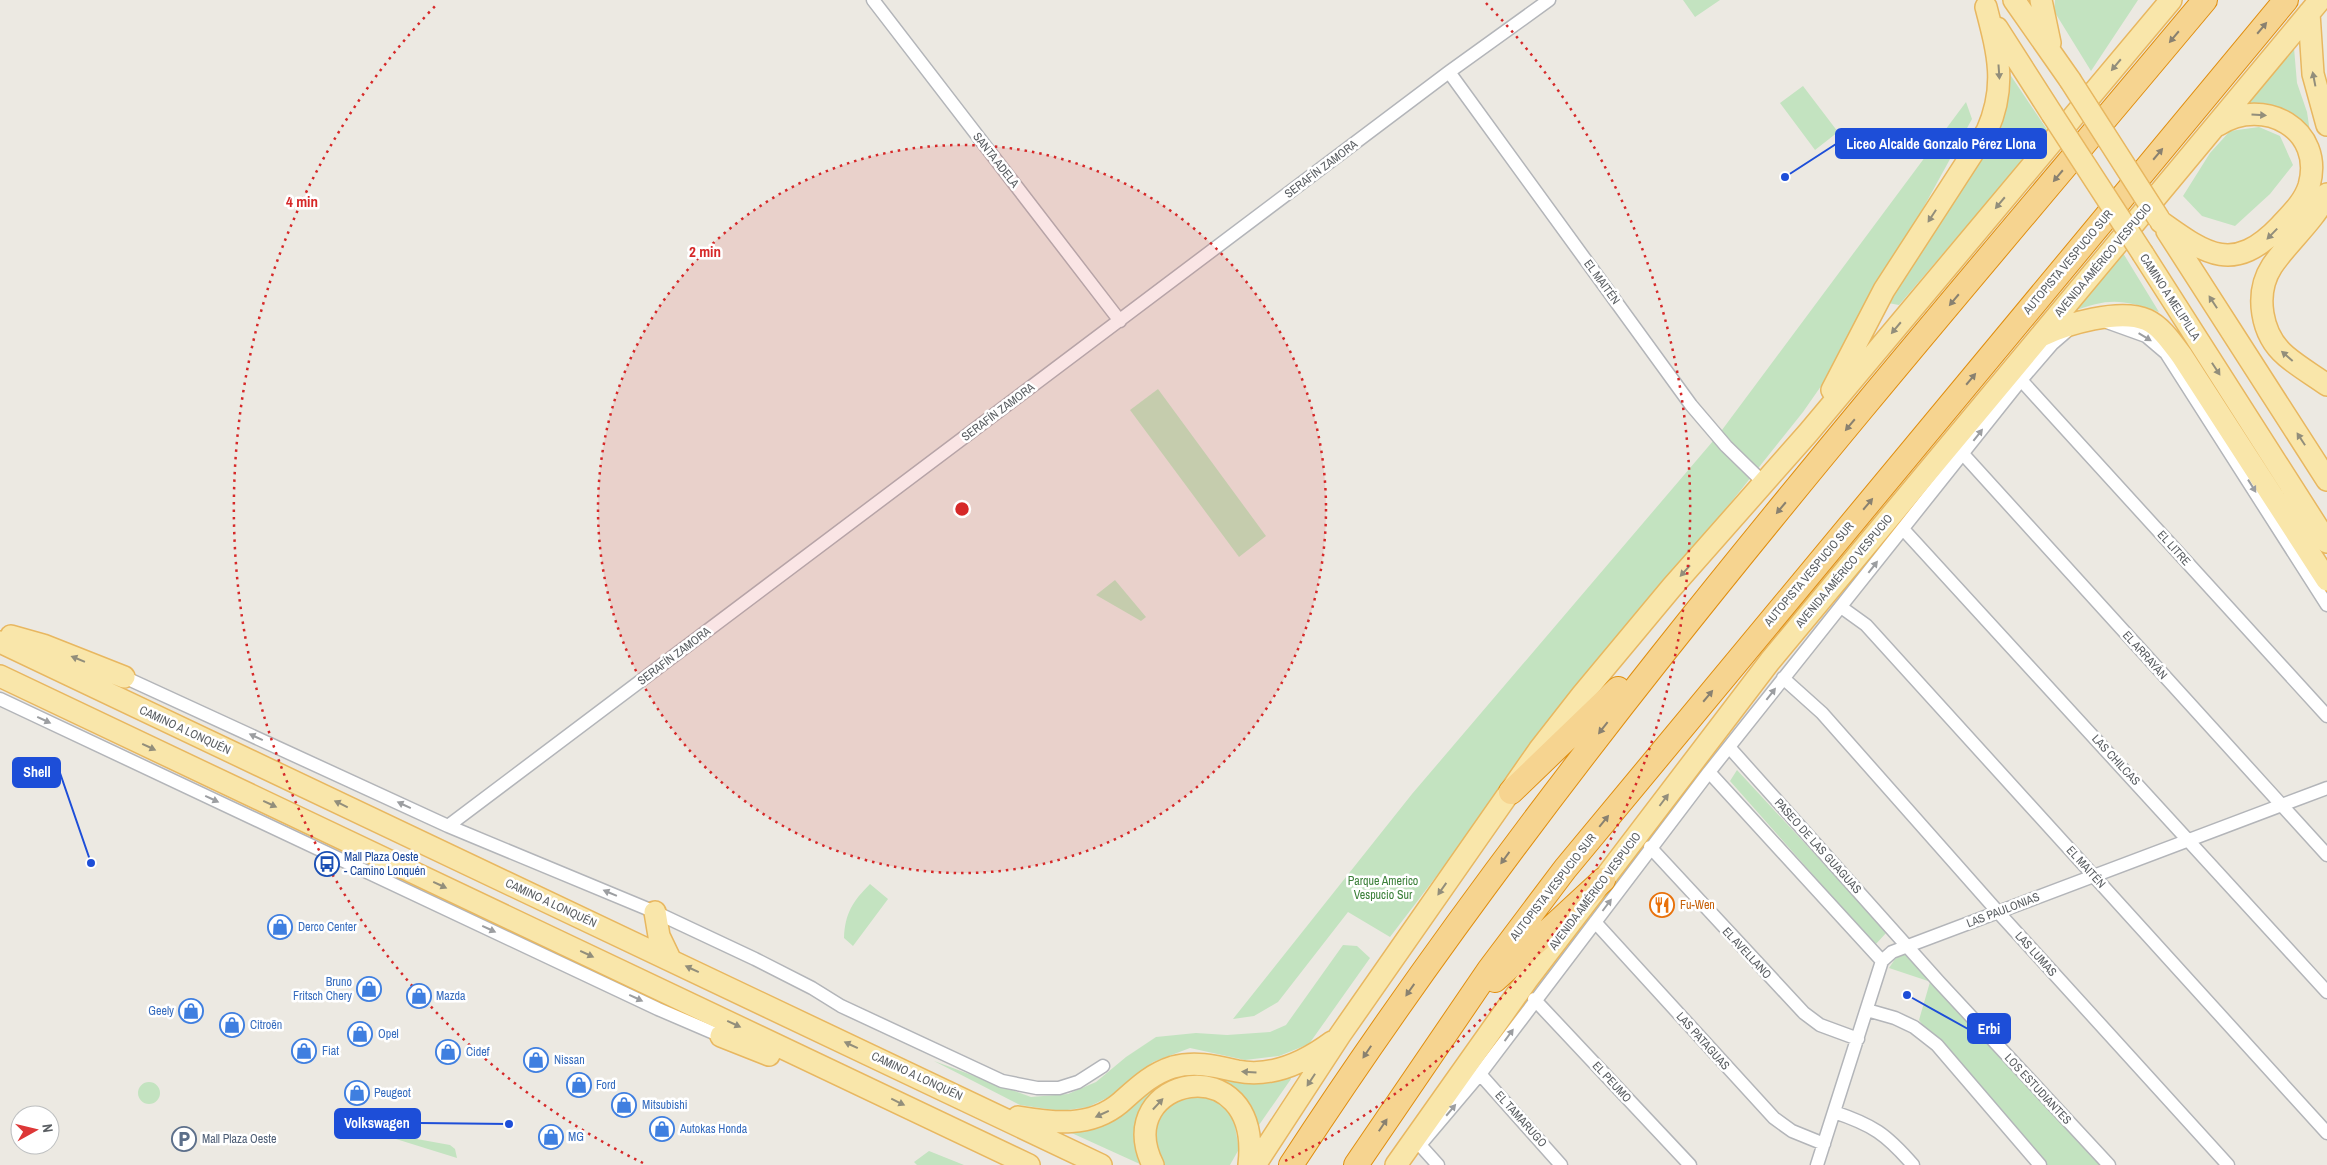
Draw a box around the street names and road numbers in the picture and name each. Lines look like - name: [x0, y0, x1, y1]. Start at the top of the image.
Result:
- street label: SANTA ADELA: [969, 129, 1023, 191]
- street label: SERAFÍN ZAMORA: [1281, 136, 1361, 202]
- street label: AVENIDA AMÉRICO VESPUCIO: [2050, 200, 2156, 321]
- street label: AUTOPISTA VESPUCIO SUR: [2019, 207, 2116, 318]
- street label: CAMINO A MELIPILLA: [2136, 251, 2204, 344]
- street label: EL MAITÉN: [1580, 256, 1624, 308]
- street label: SERAFÍN ZAMORA: [958, 379, 1038, 445]
- street label: AVENIDA AMÉRICO VESPUCIO: [1791, 511, 1897, 632]
- street label: AUTOPISTA VESPUCIO SUR: [1760, 519, 1857, 630]
- street label: EL LITRE: [2154, 527, 2194, 569]
- street label: SERAFÍN ZAMORA: [634, 623, 714, 689]
- street label: EL ARRAYÁN: [2119, 627, 2171, 683]
- street label: CAMINO A LONQUÉN: [137, 702, 233, 758]
- street label: LAS CHILCAS: [2088, 731, 2144, 789]
- street label: PASEO DE LAS GUAGUAS: [1771, 795, 1865, 897]
- street label: AVENIDA AMÉRICO VESPUCIO: [1545, 829, 1645, 954]
- street label: AUTOPISTA VESPUCIO SUR: [1506, 830, 1600, 945]
- street label: EL MAITÉN: [2063, 842, 2109, 892]
- street label: CAMINO A LONQUÉN: [503, 875, 599, 931]
- street label: LAS PAULONIAS: [1964, 889, 2042, 931]
- street label: EL AVELLANO: [1719, 924, 1775, 983]
- street label: LAS LUMAS: [2012, 928, 2061, 980]
- street label: LAS PATAGUAS: [1673, 1009, 1734, 1074]
- street label: CAMINO A LONQUÉN: [869, 1048, 965, 1104]
- street label: LOS ESTUDIANTES: [2001, 1050, 2075, 1128]
- street label: EL PEUMO: [1589, 1058, 1635, 1106]
- street label: EL TAMARUGO: [1492, 1087, 1551, 1151]

